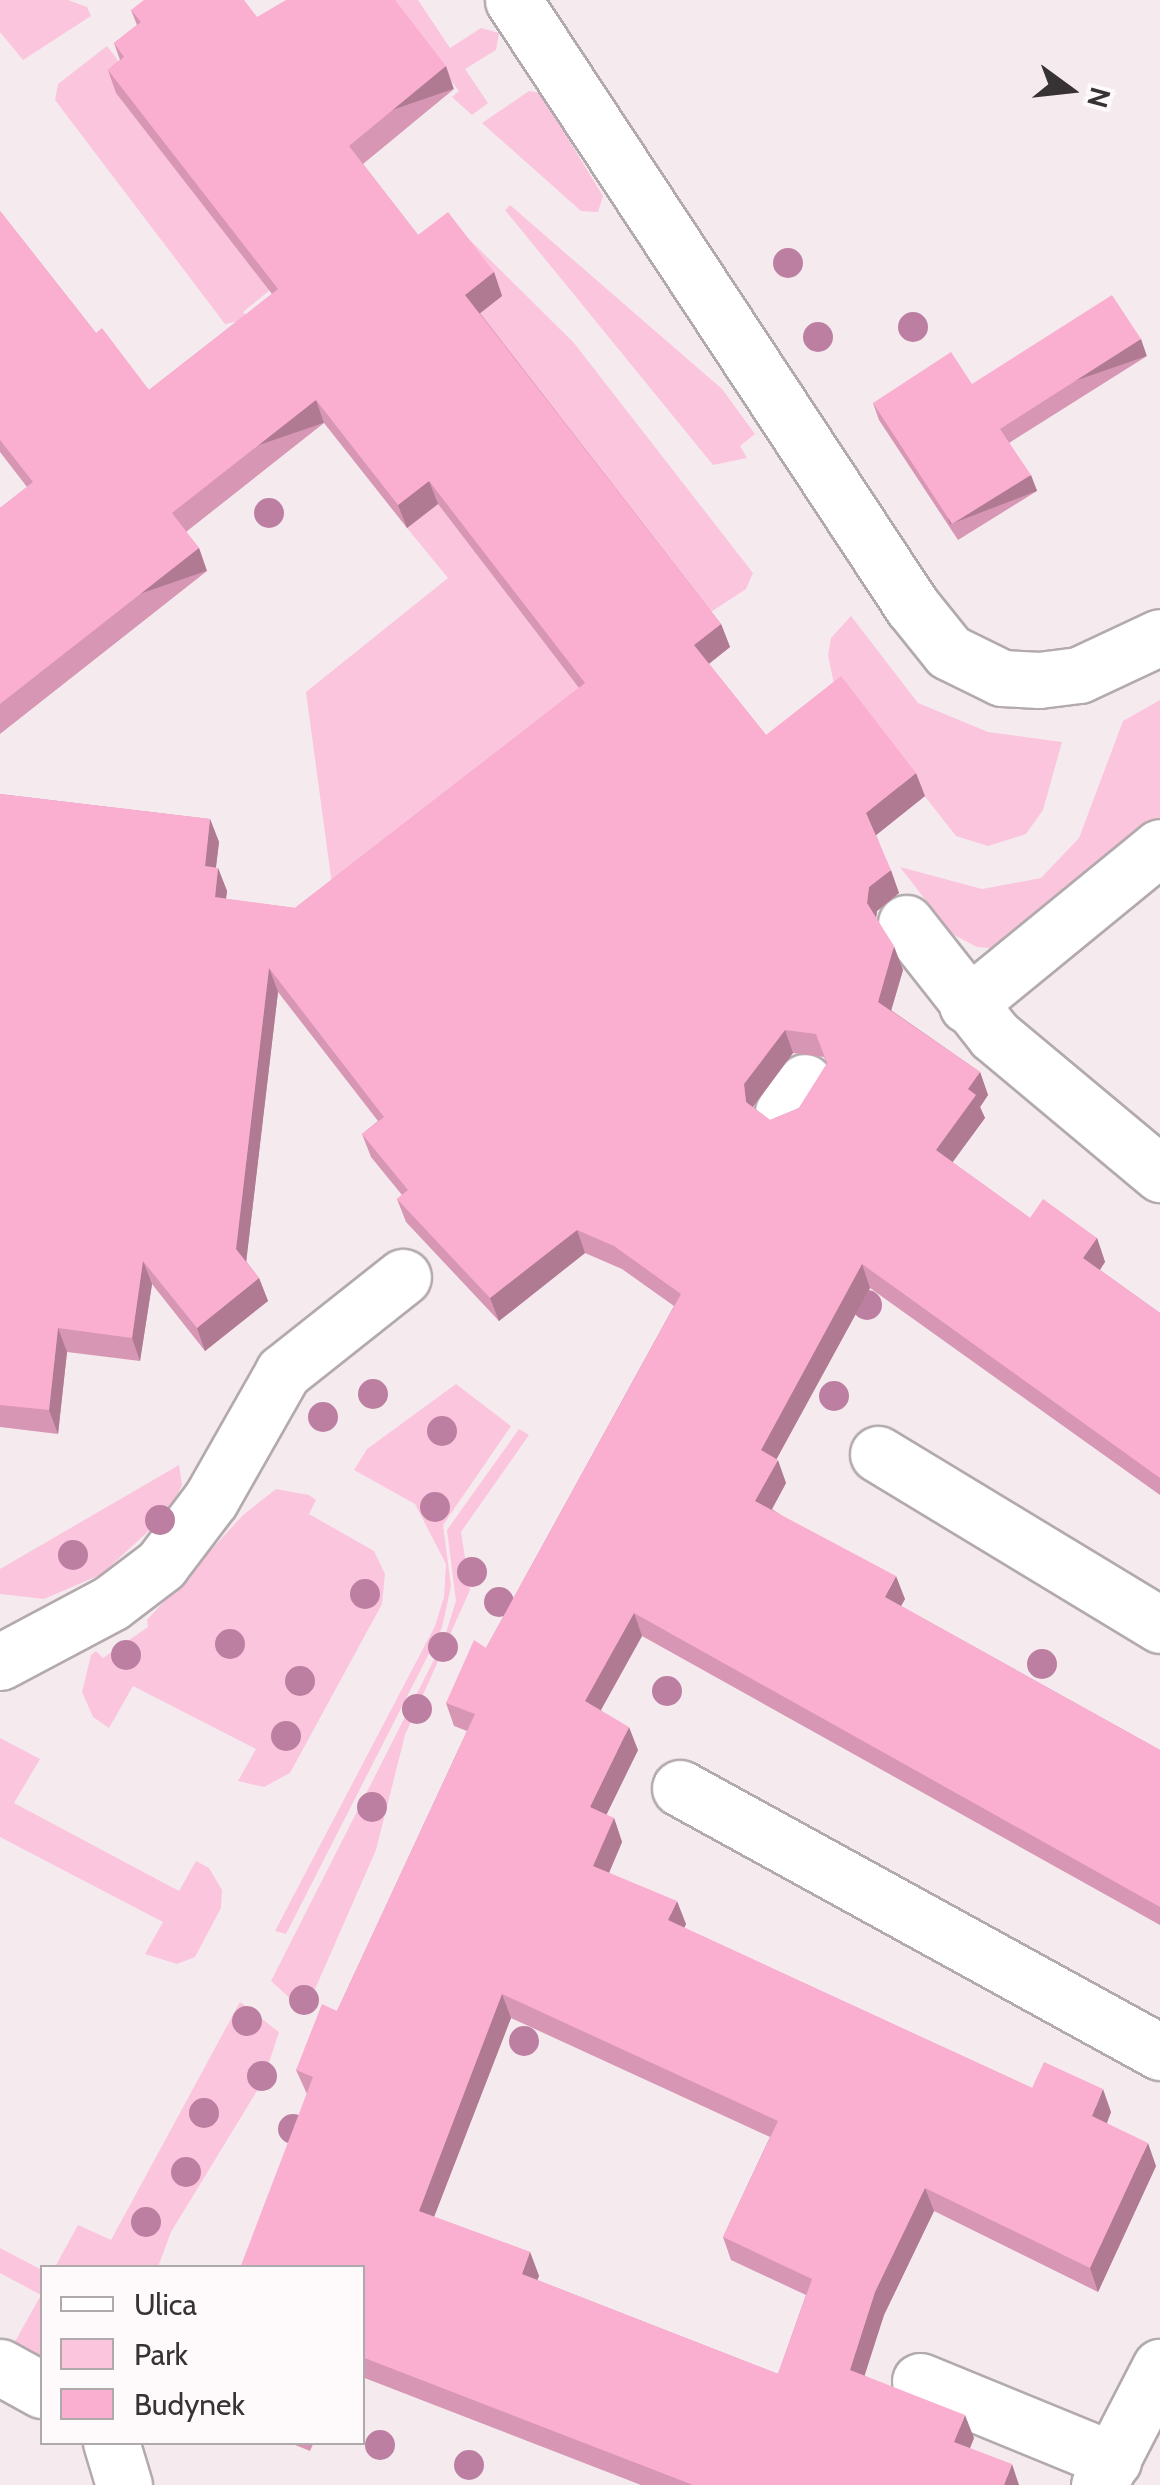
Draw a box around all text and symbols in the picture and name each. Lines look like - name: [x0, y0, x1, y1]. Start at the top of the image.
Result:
- north arrow: [1020, 40, 1120, 140]
- text: N: [1080, 84, 1118, 112]
- legend: [40, 2265, 365, 2445]
- text: Ulica: [134, 2286, 197, 2323]
- text: Park: [134, 2336, 188, 2373]
- text: Budynek: [134, 2386, 245, 2423]

